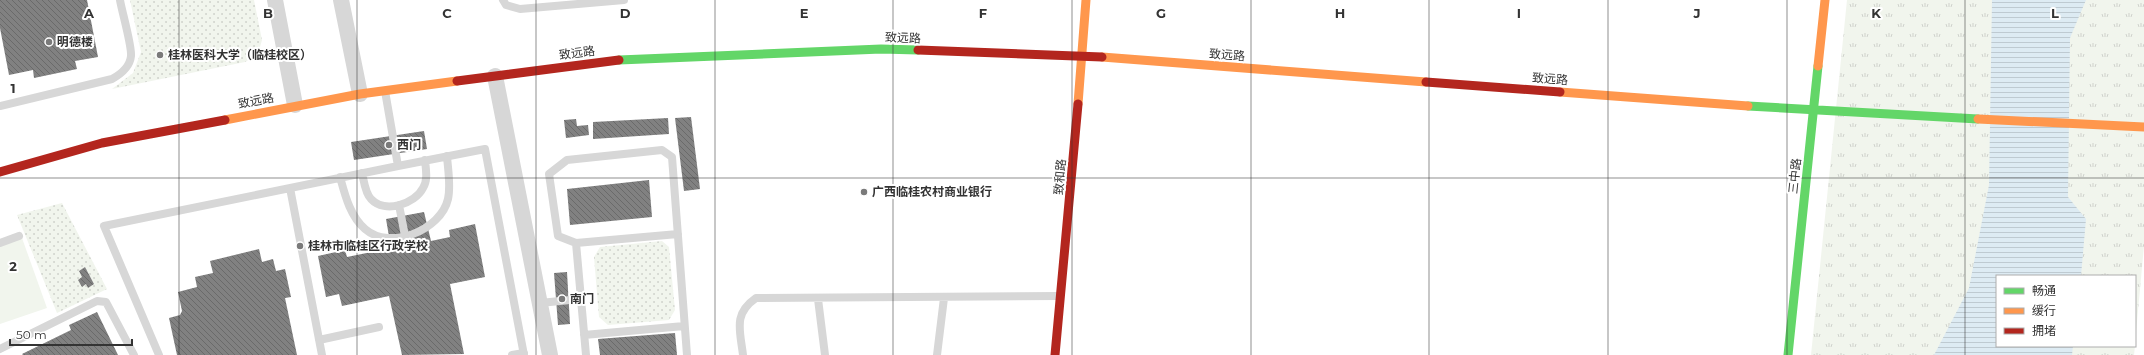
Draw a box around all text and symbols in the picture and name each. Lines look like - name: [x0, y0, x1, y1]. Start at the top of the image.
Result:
- text: A: [83, 5, 95, 21]
- text: B: [263, 5, 273, 21]
- text: C: [442, 5, 452, 21]
- text: D: [620, 5, 631, 21]
- text: E: [800, 5, 809, 21]
- text: F: [979, 5, 987, 21]
- text: G: [1156, 5, 1166, 21]
- text: H: [1335, 5, 1345, 21]
- text: I: [1517, 5, 1521, 21]
- text: J: [1692, 5, 1701, 21]
- text: K: [1871, 5, 1881, 21]
- text: L: [2051, 5, 2059, 21]
- street label: 致远路: [885, 29, 921, 46]
- place label: 明德楼: [57, 34, 93, 49]
- marker: 明德楼: [44, 37, 54, 47]
- street label: 致远路: [558, 43, 596, 62]
- street label: 致远路: [1209, 46, 1246, 63]
- place label: 桂林医科大学（临桂校区）: [168, 47, 312, 62]
- marker: 桂林医科大学（临桂校区）: [155, 50, 165, 60]
- street label: 致远路: [1532, 70, 1569, 87]
- text: 1: [10, 80, 16, 96]
- street label: 致远路: [237, 90, 275, 111]
- place label: 西门: [397, 137, 421, 152]
- marker: 西门: [384, 140, 394, 150]
- street label: 三中路: [1785, 157, 1804, 195]
- street label: 致和路: [1050, 158, 1069, 196]
- place label: 广西临桂农村商业银行: [872, 184, 992, 199]
- marker: 广西临桂农村商业银行: [859, 187, 869, 197]
- place label: 桂林市临桂区行政学校: [308, 238, 428, 253]
- marker: 桂林市临桂区行政学校: [295, 241, 305, 251]
- text: 2: [9, 258, 17, 274]
- legend: [1996, 275, 2136, 347]
- text: 畅通: [2032, 283, 2056, 298]
- place label: 南门: [570, 291, 594, 306]
- marker: 南门: [557, 294, 567, 304]
- text: 缓行: [2032, 303, 2056, 318]
- scale bar: [10, 321, 132, 347]
- text: 拥堵: [2032, 323, 2056, 338]
- text: 50 m: [16, 327, 47, 342]

